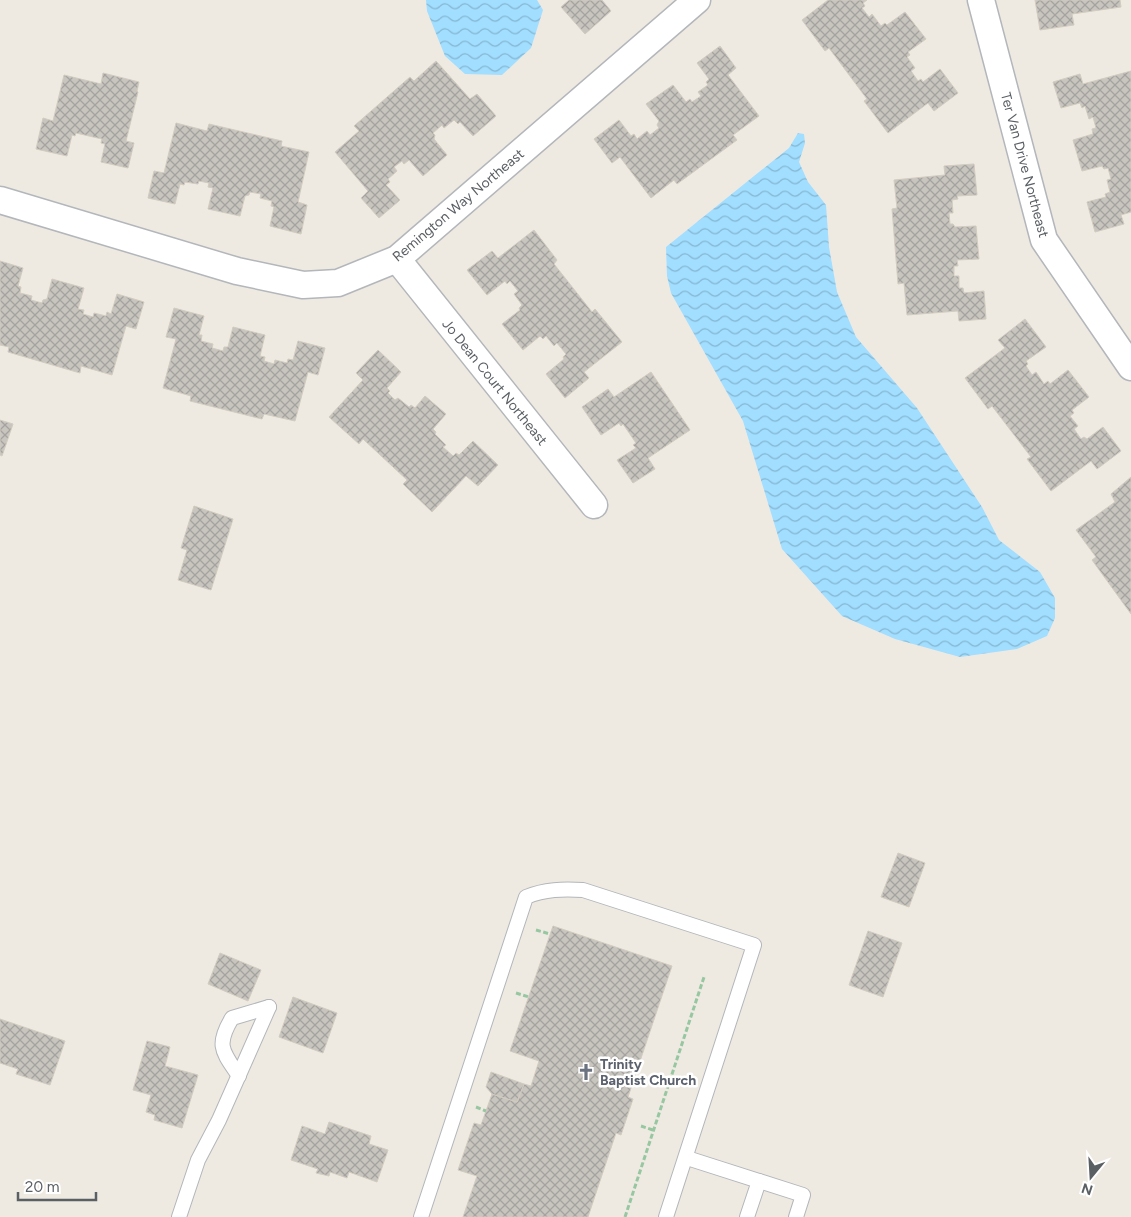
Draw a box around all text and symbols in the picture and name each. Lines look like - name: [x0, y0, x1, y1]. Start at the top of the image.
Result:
- street label: Ter Van Drive Northeast: [997, 91, 1052, 240]
- street label: Remington Way Northeast: [389, 145, 528, 265]
- street label: Jo Dean Court Northeast: [438, 316, 551, 449]
- place label: Trinity Baptist Church: [600, 1056, 696, 1089]
- church icon: Trinity Baptist Church: [576, 1062, 596, 1082]
- north arrow: [1066, 1152, 1116, 1202]
- scale bar: [18, 1170, 95, 1202]
- text: 20 m: [25, 1178, 59, 1196]
- text: N: [1079, 1179, 1095, 1199]

